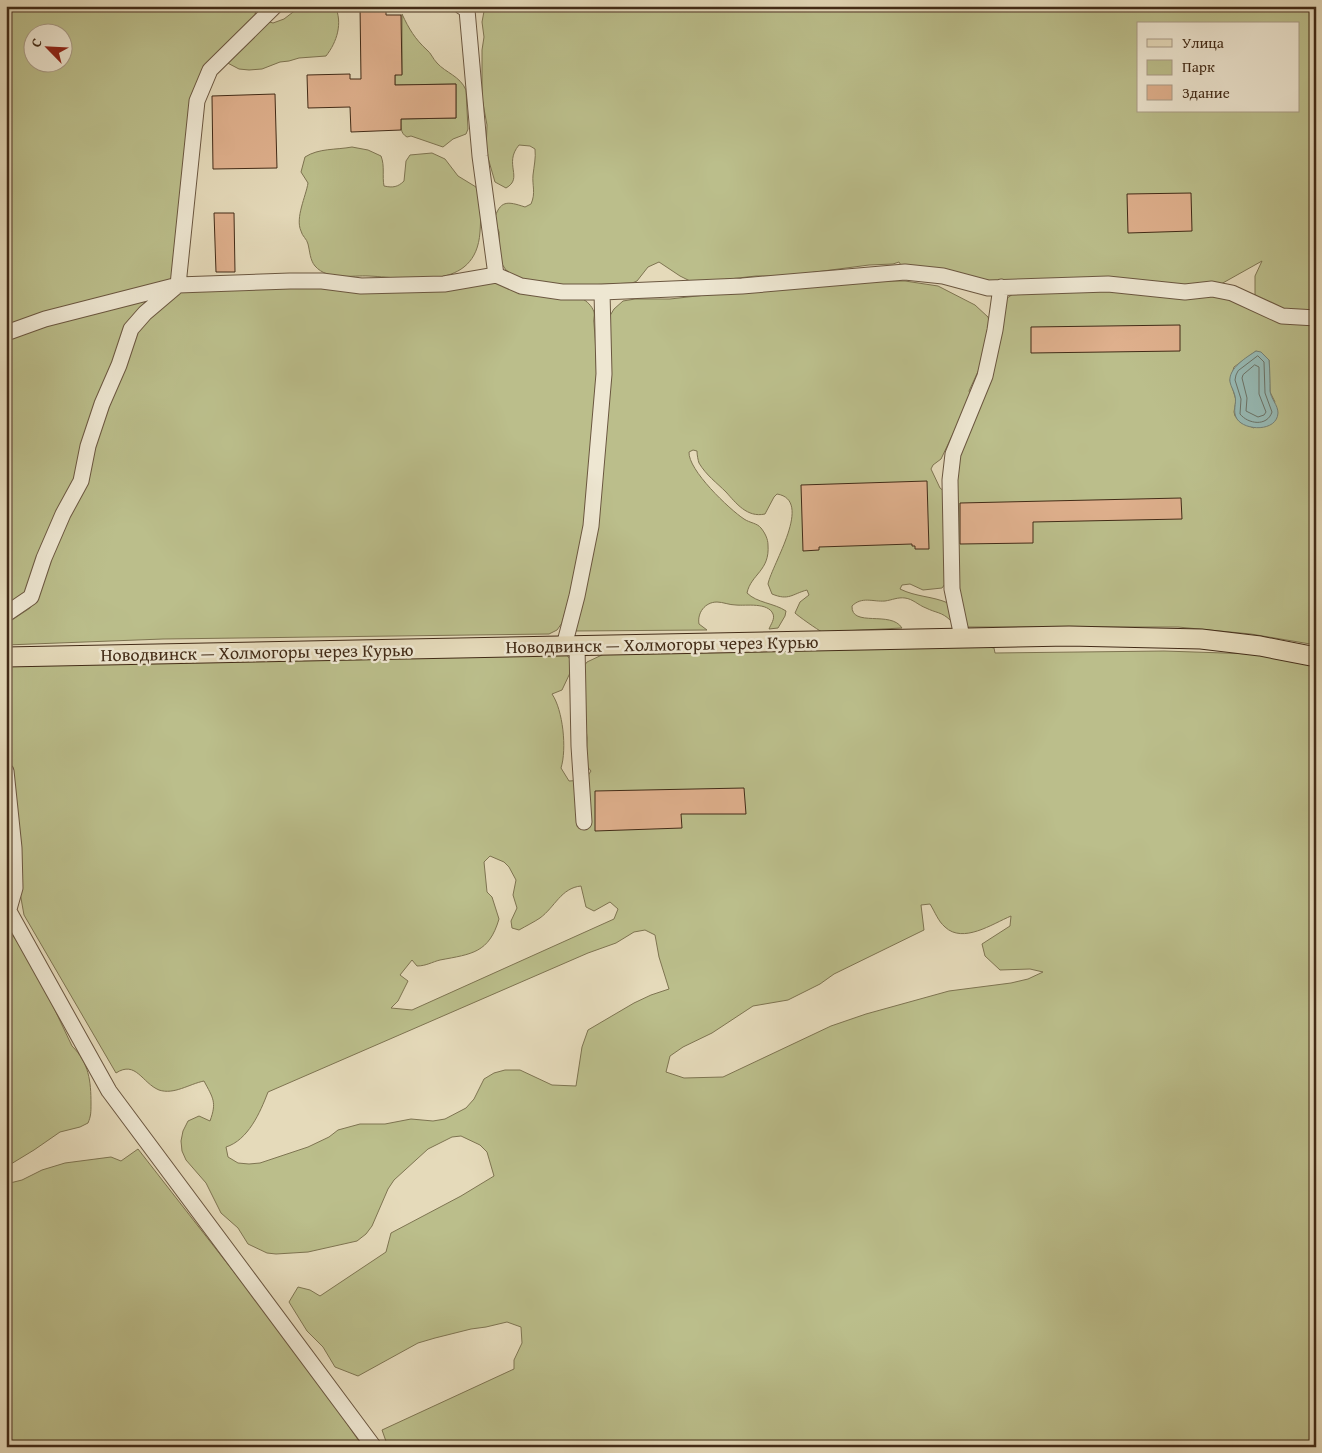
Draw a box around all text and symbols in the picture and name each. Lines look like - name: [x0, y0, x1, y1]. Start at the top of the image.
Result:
- north arrow: [22, 22, 72, 72]
- legend: [1137, 22, 1300, 112]
- text: Улица: [1182, 32, 1225, 53]
- text: С: [25, 35, 47, 50]
- text: Парк: [1182, 56, 1215, 77]
- text: Здание: [1182, 82, 1230, 103]
- street label: Новодвинск — Холмогоры через Курью: [505, 628, 819, 660]
- street label: Новодвинск — Холмогоры через Курью: [100, 636, 414, 668]

